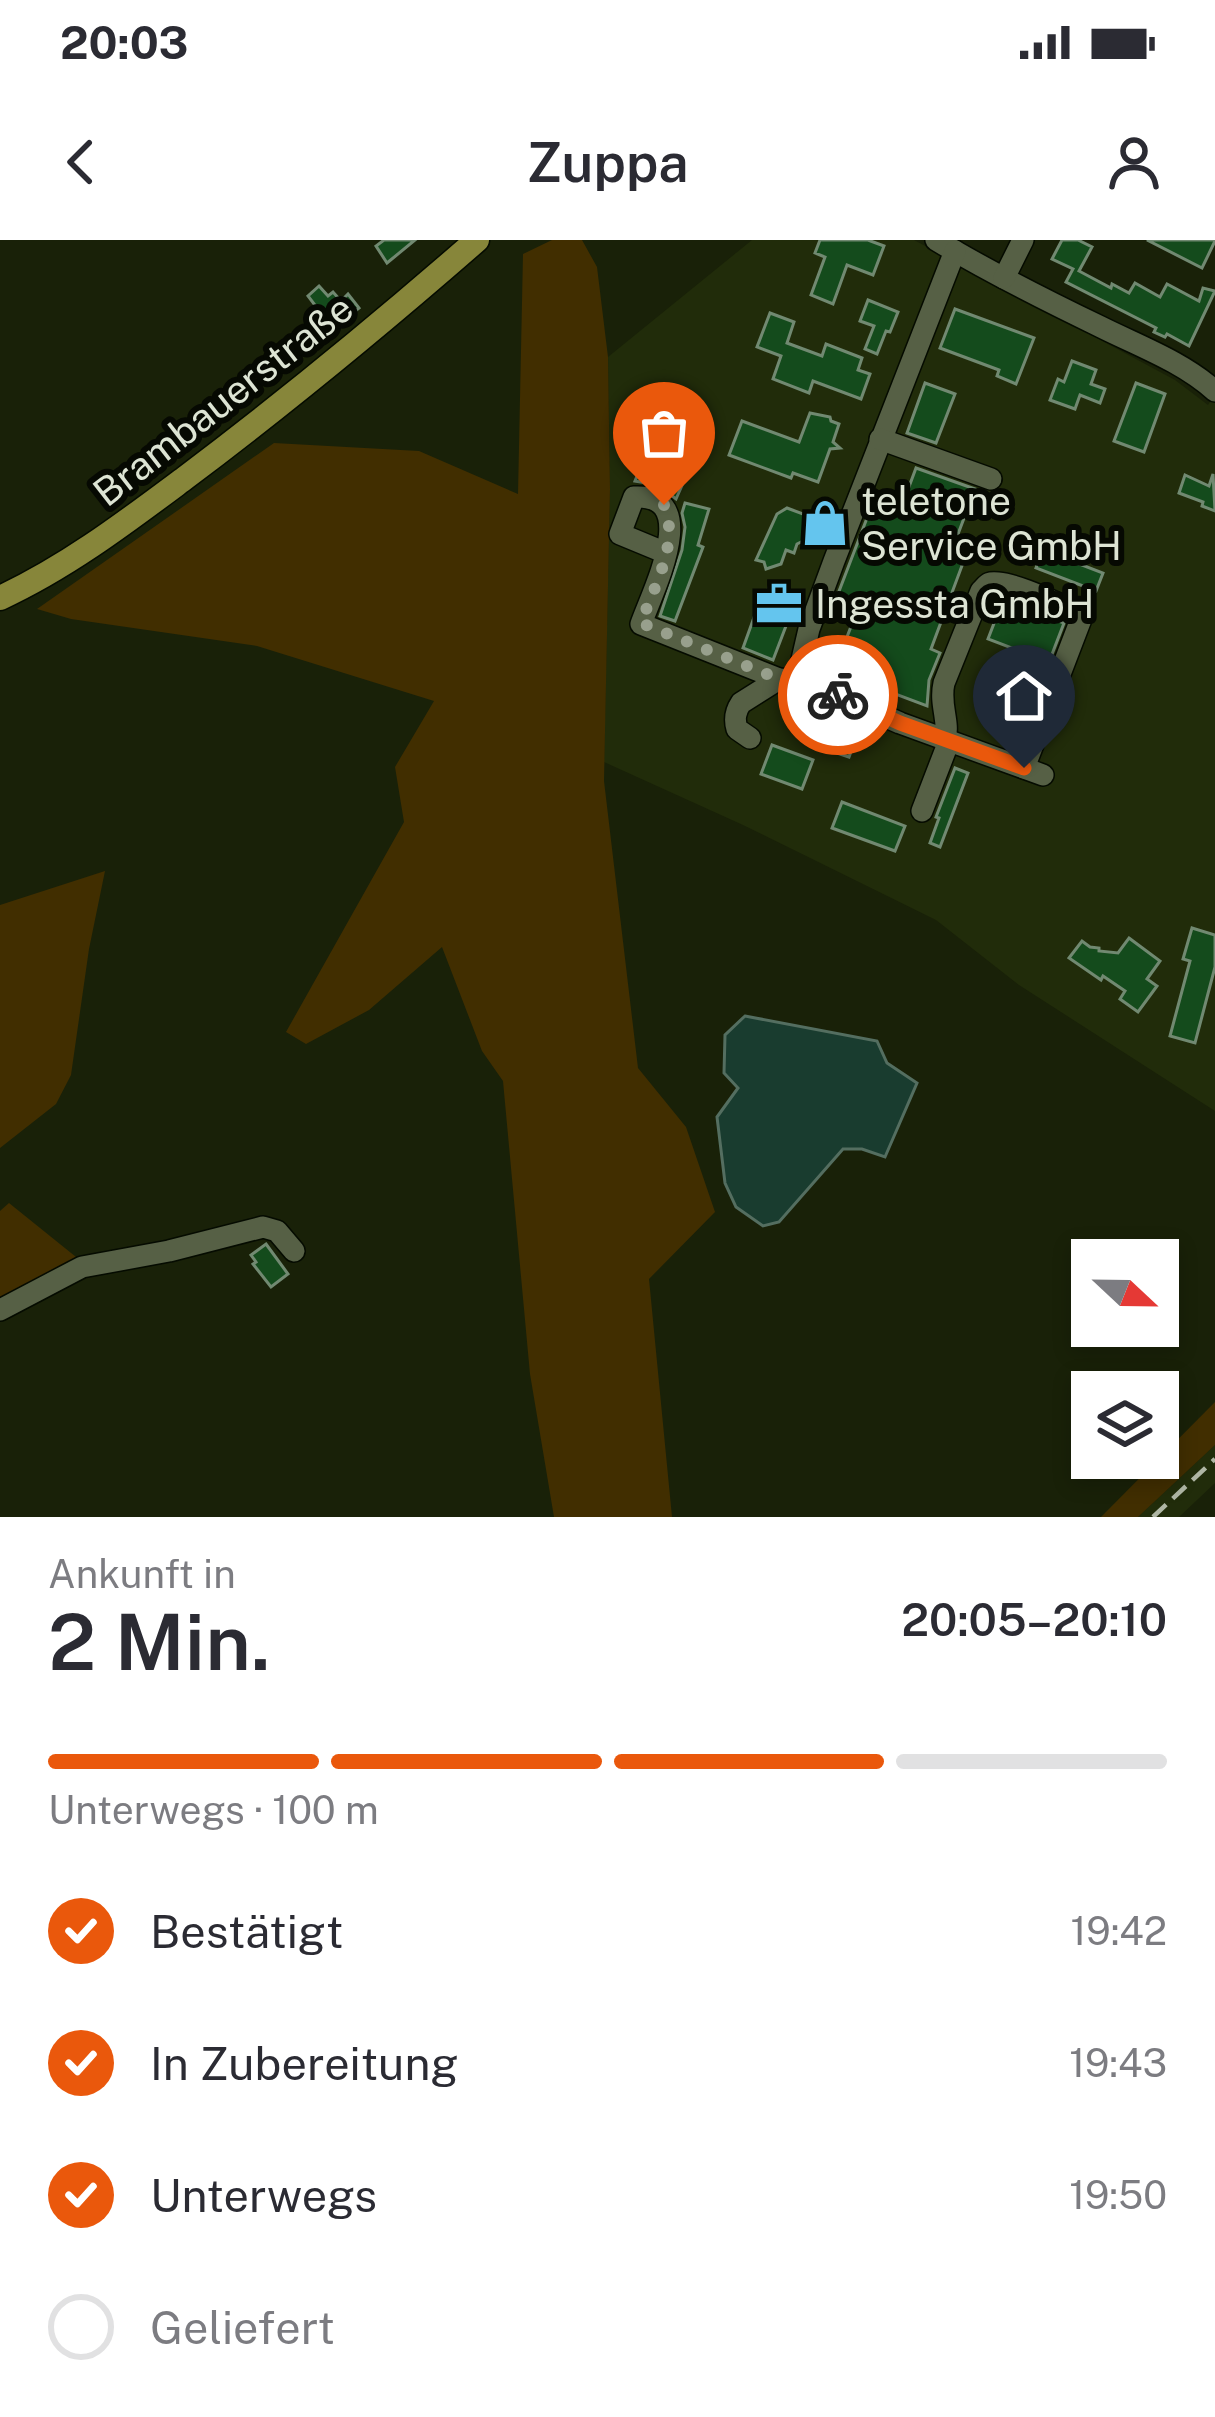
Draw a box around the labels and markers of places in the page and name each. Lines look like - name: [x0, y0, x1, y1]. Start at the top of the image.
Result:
- pin: [613, 382, 715, 505]
- place label: teletone Service GmbH: [861, 478, 1122, 569]
- shop icon: teletone Service GmbH: [800, 498, 850, 548]
- office icon: Ingessta GmbH: [754, 579, 804, 629]
- place label: Ingessta GmbH: [815, 581, 1094, 627]
- pin: [973, 645, 1075, 768]

